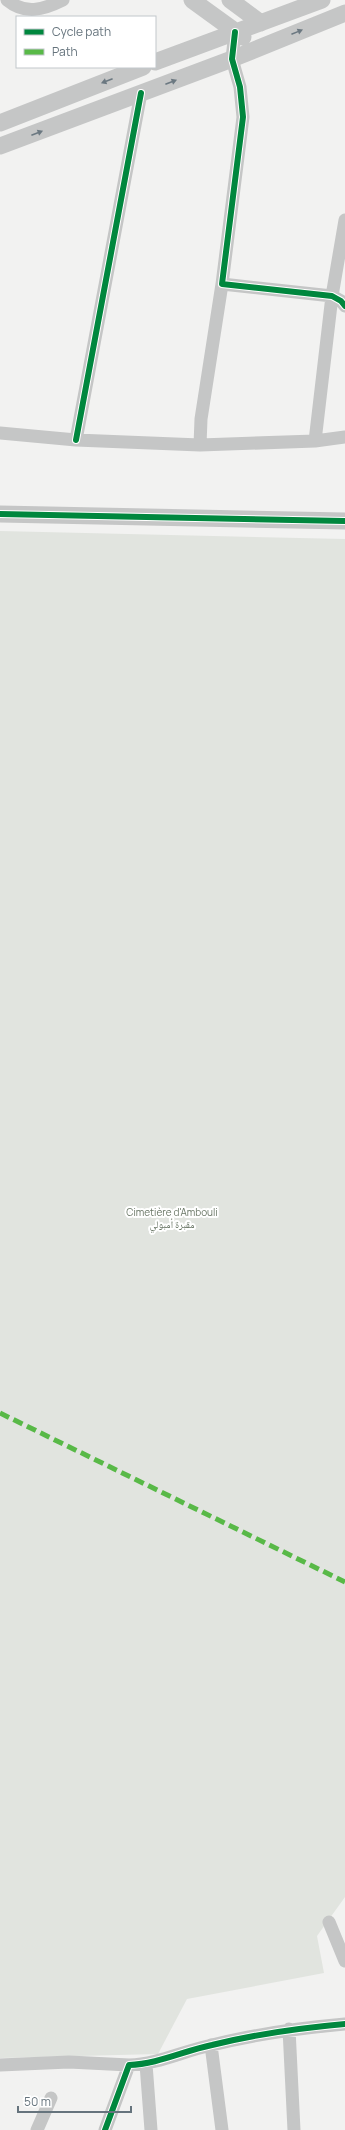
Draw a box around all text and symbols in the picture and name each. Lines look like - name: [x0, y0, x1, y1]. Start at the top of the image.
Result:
- legend: [16, 16, 156, 68]
- text: Cycle path: [52, 23, 111, 40]
- one-way arrow: [291, 29, 303, 35]
- text: Path: [52, 43, 78, 60]
- one-way arrow: [166, 78, 178, 84]
- one-way arrow: [100, 79, 112, 85]
- one-way arrow: [31, 129, 43, 135]
- park label: Cimetière d'Ambouli مقبرة أمبولي: [126, 1205, 218, 1233]
- scale bar: [18, 2088, 131, 2114]
- text: 50 m: [24, 2093, 51, 2110]

